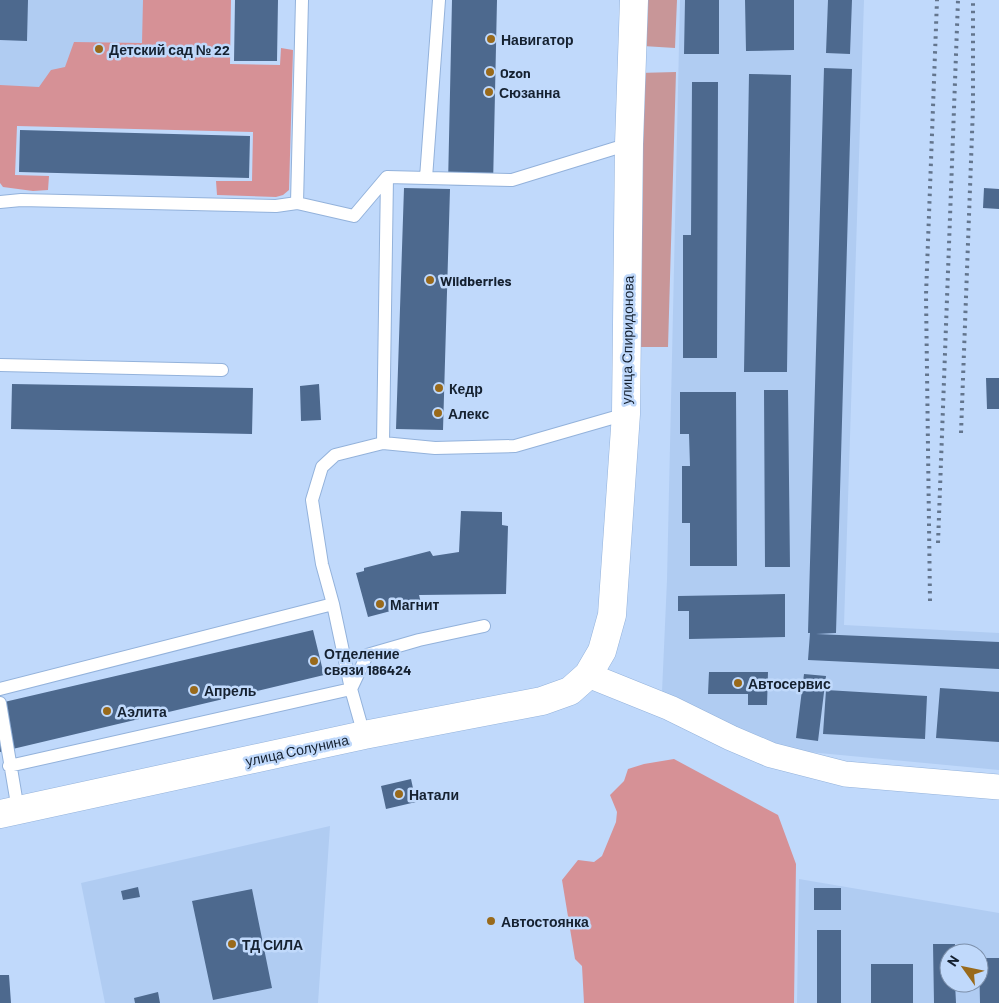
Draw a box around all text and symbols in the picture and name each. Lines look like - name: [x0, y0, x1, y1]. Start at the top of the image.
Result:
- place label: Навигатор: [501, 31, 574, 48]
- marker: Навигатор: [485, 33, 497, 45]
- place label: Детский сад № 22: [109, 41, 230, 58]
- marker: Детский сад № 22: [93, 43, 105, 55]
- place label: Ozon: [500, 64, 531, 81]
- marker: Ozon: [484, 66, 496, 78]
- place label: Сюзанна: [499, 84, 561, 101]
- marker: Сюзанна: [483, 86, 495, 98]
- place label: Wildberries: [440, 272, 512, 289]
- marker: Wildberries: [424, 274, 436, 286]
- street label: улица Спиридонова: [617, 275, 637, 405]
- place label: Кедр: [449, 380, 483, 397]
- marker: Кедр: [433, 382, 445, 394]
- place label: Алекс: [448, 405, 489, 422]
- marker: Алекс: [432, 407, 444, 419]
- place label: Магнит: [390, 596, 440, 613]
- marker: Магнит: [374, 598, 386, 610]
- place label: Отделение связи 186424: [324, 645, 412, 678]
- marker: Отделение связи 186424: [308, 655, 320, 667]
- place label: Автосервис: [748, 675, 831, 692]
- marker: Автосервис: [732, 677, 744, 689]
- place label: Апрель: [204, 682, 257, 699]
- marker: Апрель: [188, 684, 200, 696]
- place label: Аэлита: [117, 703, 167, 720]
- marker: Аэлита: [101, 705, 113, 717]
- street label: улица Солунина: [244, 731, 350, 769]
- place label: Натали: [409, 786, 459, 803]
- marker: Натали: [393, 788, 405, 800]
- place label: Автостоянка: [501, 913, 589, 930]
- marker: Автостоянка: [485, 915, 497, 927]
- place label: ТД СИЛА: [242, 936, 303, 953]
- marker: ТД СИЛА: [226, 938, 238, 950]
- north arrow: [939, 943, 989, 993]
- text: N: [943, 952, 962, 969]

